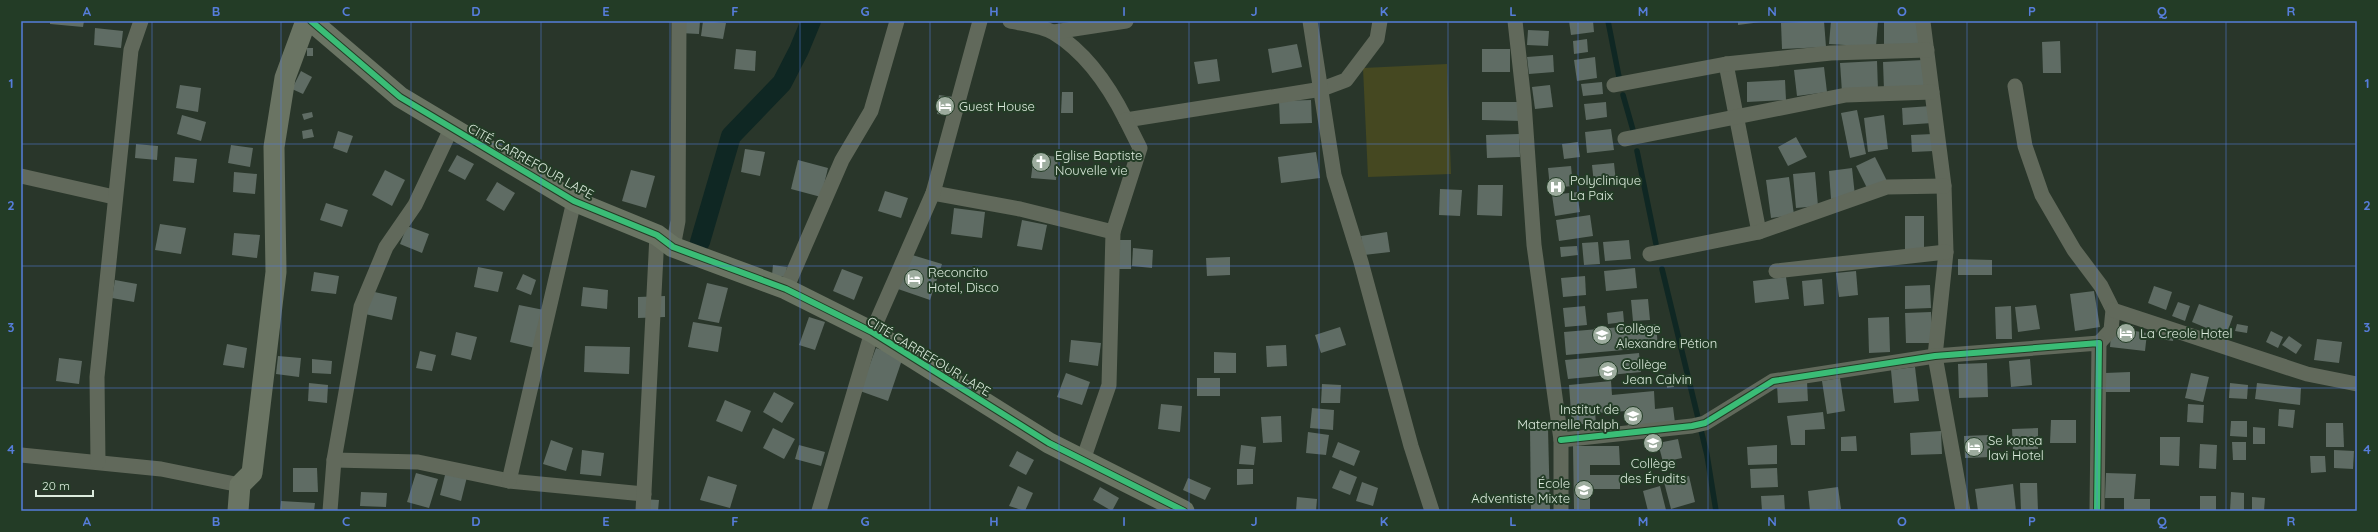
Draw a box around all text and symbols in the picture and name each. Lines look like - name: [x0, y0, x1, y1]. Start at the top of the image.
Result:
- text: A: [83, 3, 92, 19]
- text: B: [212, 3, 220, 19]
- text: C: [342, 3, 350, 19]
- text: D: [471, 3, 481, 19]
- text: E: [602, 3, 610, 19]
- text: F: [731, 3, 739, 19]
- text: G: [860, 3, 870, 19]
- text: H: [989, 3, 999, 19]
- text: I: [1122, 3, 1126, 19]
- text: J: [1250, 3, 1258, 19]
- text: K: [1380, 3, 1389, 19]
- text: L: [1509, 3, 1517, 19]
- text: M: [1638, 3, 1648, 19]
- text: N: [1767, 3, 1777, 19]
- text: O: [1897, 3, 1907, 19]
- text: P: [2028, 3, 2036, 19]
- text: Q: [2157, 3, 2168, 19]
- text: R: [2287, 3, 2296, 19]
- text: 1: [8, 75, 14, 91]
- text: 1: [2364, 75, 2370, 91]
- hotel icon: Guest House: [934, 95, 956, 117]
- place label: Guest House: [959, 98, 1035, 114]
- street label: CITÉ CARREFOUR LAPE: [465, 120, 597, 202]
- place label: Eglise Baptiste Nouvelle vie: [1055, 147, 1142, 178]
- church icon: Eglise Baptiste Nouvelle vie: [1030, 151, 1052, 173]
- place label: Polyclinique La Paix: [1570, 172, 1641, 203]
- hospital icon: Polyclinique La Paix: [1545, 176, 1567, 198]
- text: 2: [7, 197, 15, 213]
- text: 2: [2363, 197, 2371, 213]
- place label: Reconcito Hotel, Disco: [928, 264, 999, 295]
- hotel icon: Reconcito Hotel, Disco: [903, 268, 925, 290]
- street label: CITÉ CARREFOUR LAPE: [864, 313, 994, 399]
- text: 3: [8, 319, 15, 335]
- text: 3: [2364, 319, 2371, 335]
- place label: Collège Alexandre Pétion: [1616, 320, 1717, 351]
- hotel icon: La Creole Hotel: [2115, 322, 2137, 344]
- school or university icon: Collège Alexandre Pétion: [1591, 324, 1613, 346]
- place label: La Creole Hotel: [2140, 325, 2232, 341]
- place label: Collège Jean Calvin: [1622, 356, 1692, 387]
- school or university icon: Collège Jean Calvin: [1597, 360, 1619, 382]
- place label: Institut de Maternelle Ralph: [1517, 401, 1619, 432]
- school or university icon: Institut de Maternelle Ralph: [1622, 405, 1644, 427]
- school or university icon: Collège des Érudits: [1642, 432, 1664, 454]
- place label: Se konsa lavi Hotel: [1988, 432, 2044, 463]
- hotel icon: Se konsa lavi Hotel: [1963, 436, 1985, 458]
- text: 4: [7, 441, 15, 457]
- text: 4: [2363, 441, 2371, 457]
- place label: Collège des Érudits: [1620, 455, 1686, 486]
- scale bar: [36, 472, 93, 498]
- place label: École Adventiste Mixte: [1471, 475, 1570, 506]
- text: 20 m: [42, 478, 70, 493]
- school or university icon: École Adventiste Mixte: [1573, 479, 1595, 501]
- text: A: [83, 513, 92, 529]
- text: B: [212, 513, 220, 529]
- text: C: [342, 513, 350, 529]
- text: D: [471, 513, 481, 529]
- text: E: [602, 513, 610, 529]
- text: F: [731, 513, 739, 529]
- text: G: [860, 513, 870, 529]
- text: H: [989, 513, 999, 529]
- text: I: [1122, 513, 1126, 529]
- text: J: [1250, 513, 1258, 529]
- text: K: [1380, 513, 1389, 529]
- text: L: [1509, 513, 1517, 529]
- text: M: [1638, 513, 1648, 529]
- text: N: [1767, 513, 1777, 529]
- text: O: [1897, 513, 1907, 529]
- text: P: [2028, 513, 2036, 529]
- text: Q: [2157, 513, 2168, 529]
- text: R: [2287, 513, 2296, 529]

